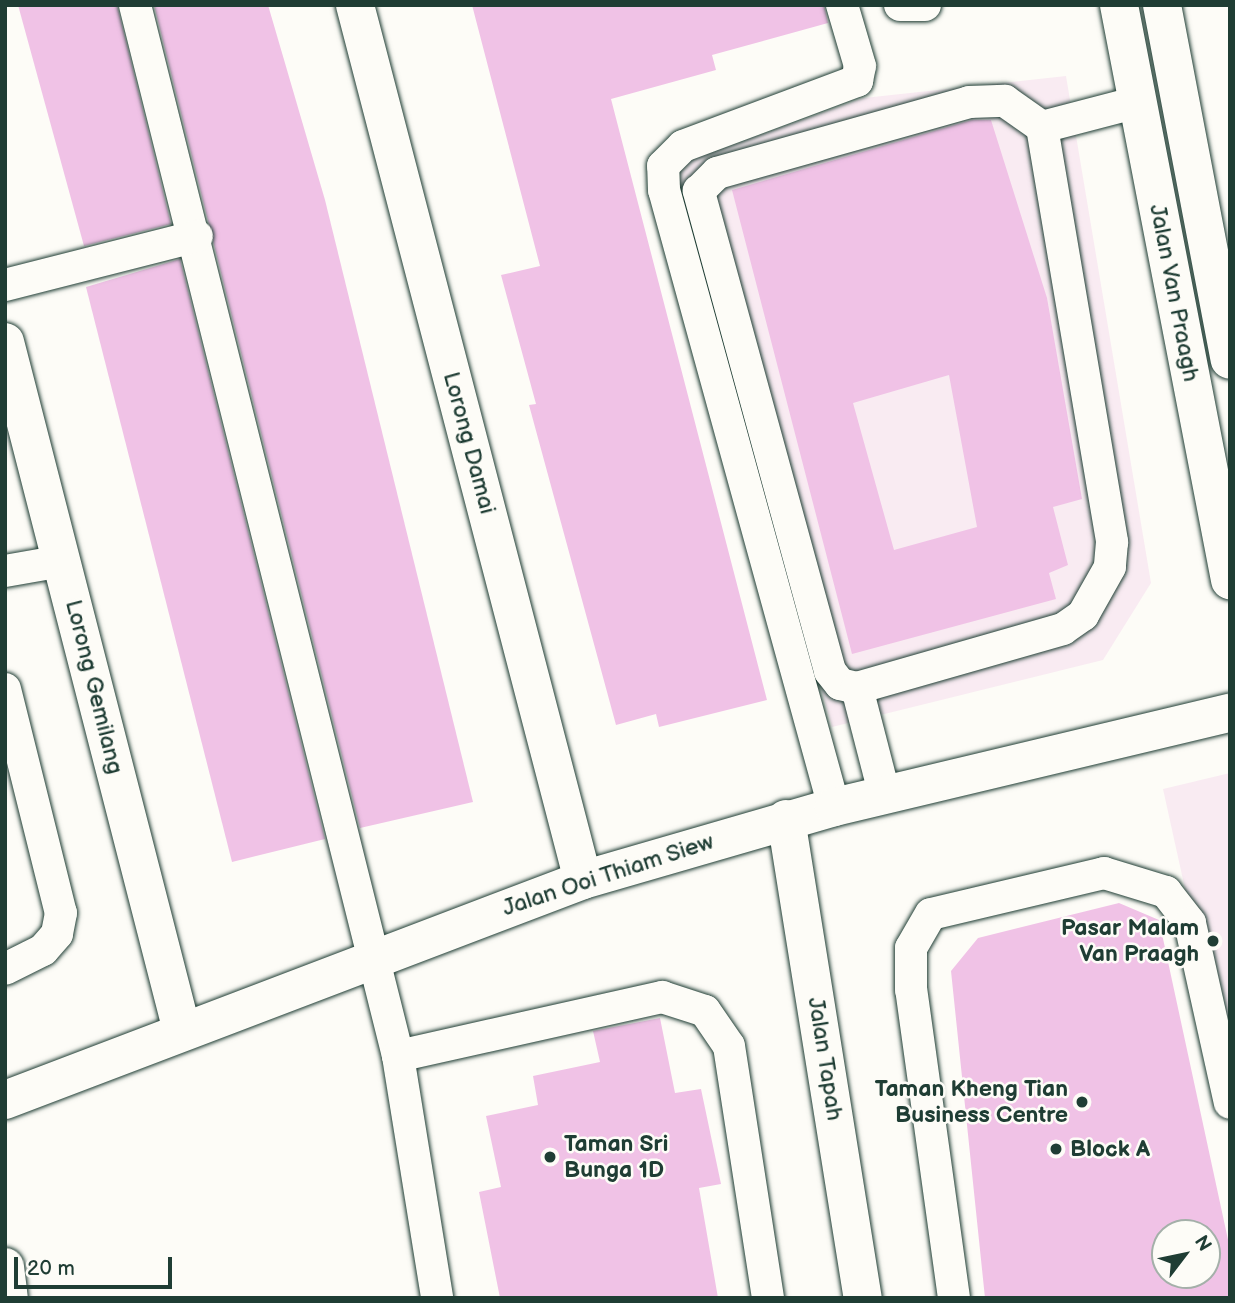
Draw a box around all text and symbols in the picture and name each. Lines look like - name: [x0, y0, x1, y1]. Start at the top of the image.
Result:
- street label: Jalan Van Praagh: [1143, 202, 1205, 384]
- street label: Lorong Damai: [437, 369, 501, 517]
- street label: Lorong Gemilang: [59, 597, 129, 777]
- street label: Jalan Ooi Thiam Siew: [498, 828, 718, 922]
- place label: Pasar Malam Van Praagh: [1061, 914, 1199, 968]
- marker: Pasar Malam Van Praagh: [1205, 933, 1221, 949]
- street label: Jalan Tapah: [802, 995, 848, 1123]
- place label: Taman Kheng Tian Business Centre: [875, 1075, 1068, 1129]
- marker: Taman Kheng Tian Business Centre: [1074, 1094, 1090, 1110]
- place label: Taman Sri Bunga 1D: [564, 1130, 668, 1184]
- place label: Block A: [1070, 1135, 1150, 1163]
- marker: Block A: [1048, 1141, 1064, 1157]
- marker: Taman Sri Bunga 1D: [542, 1149, 558, 1165]
- north arrow: [1151, 1219, 1221, 1289]
- text: N: [1189, 1232, 1216, 1256]
- scale bar: [18, 1244, 175, 1288]
- text: 20 m: [27, 1256, 75, 1281]

